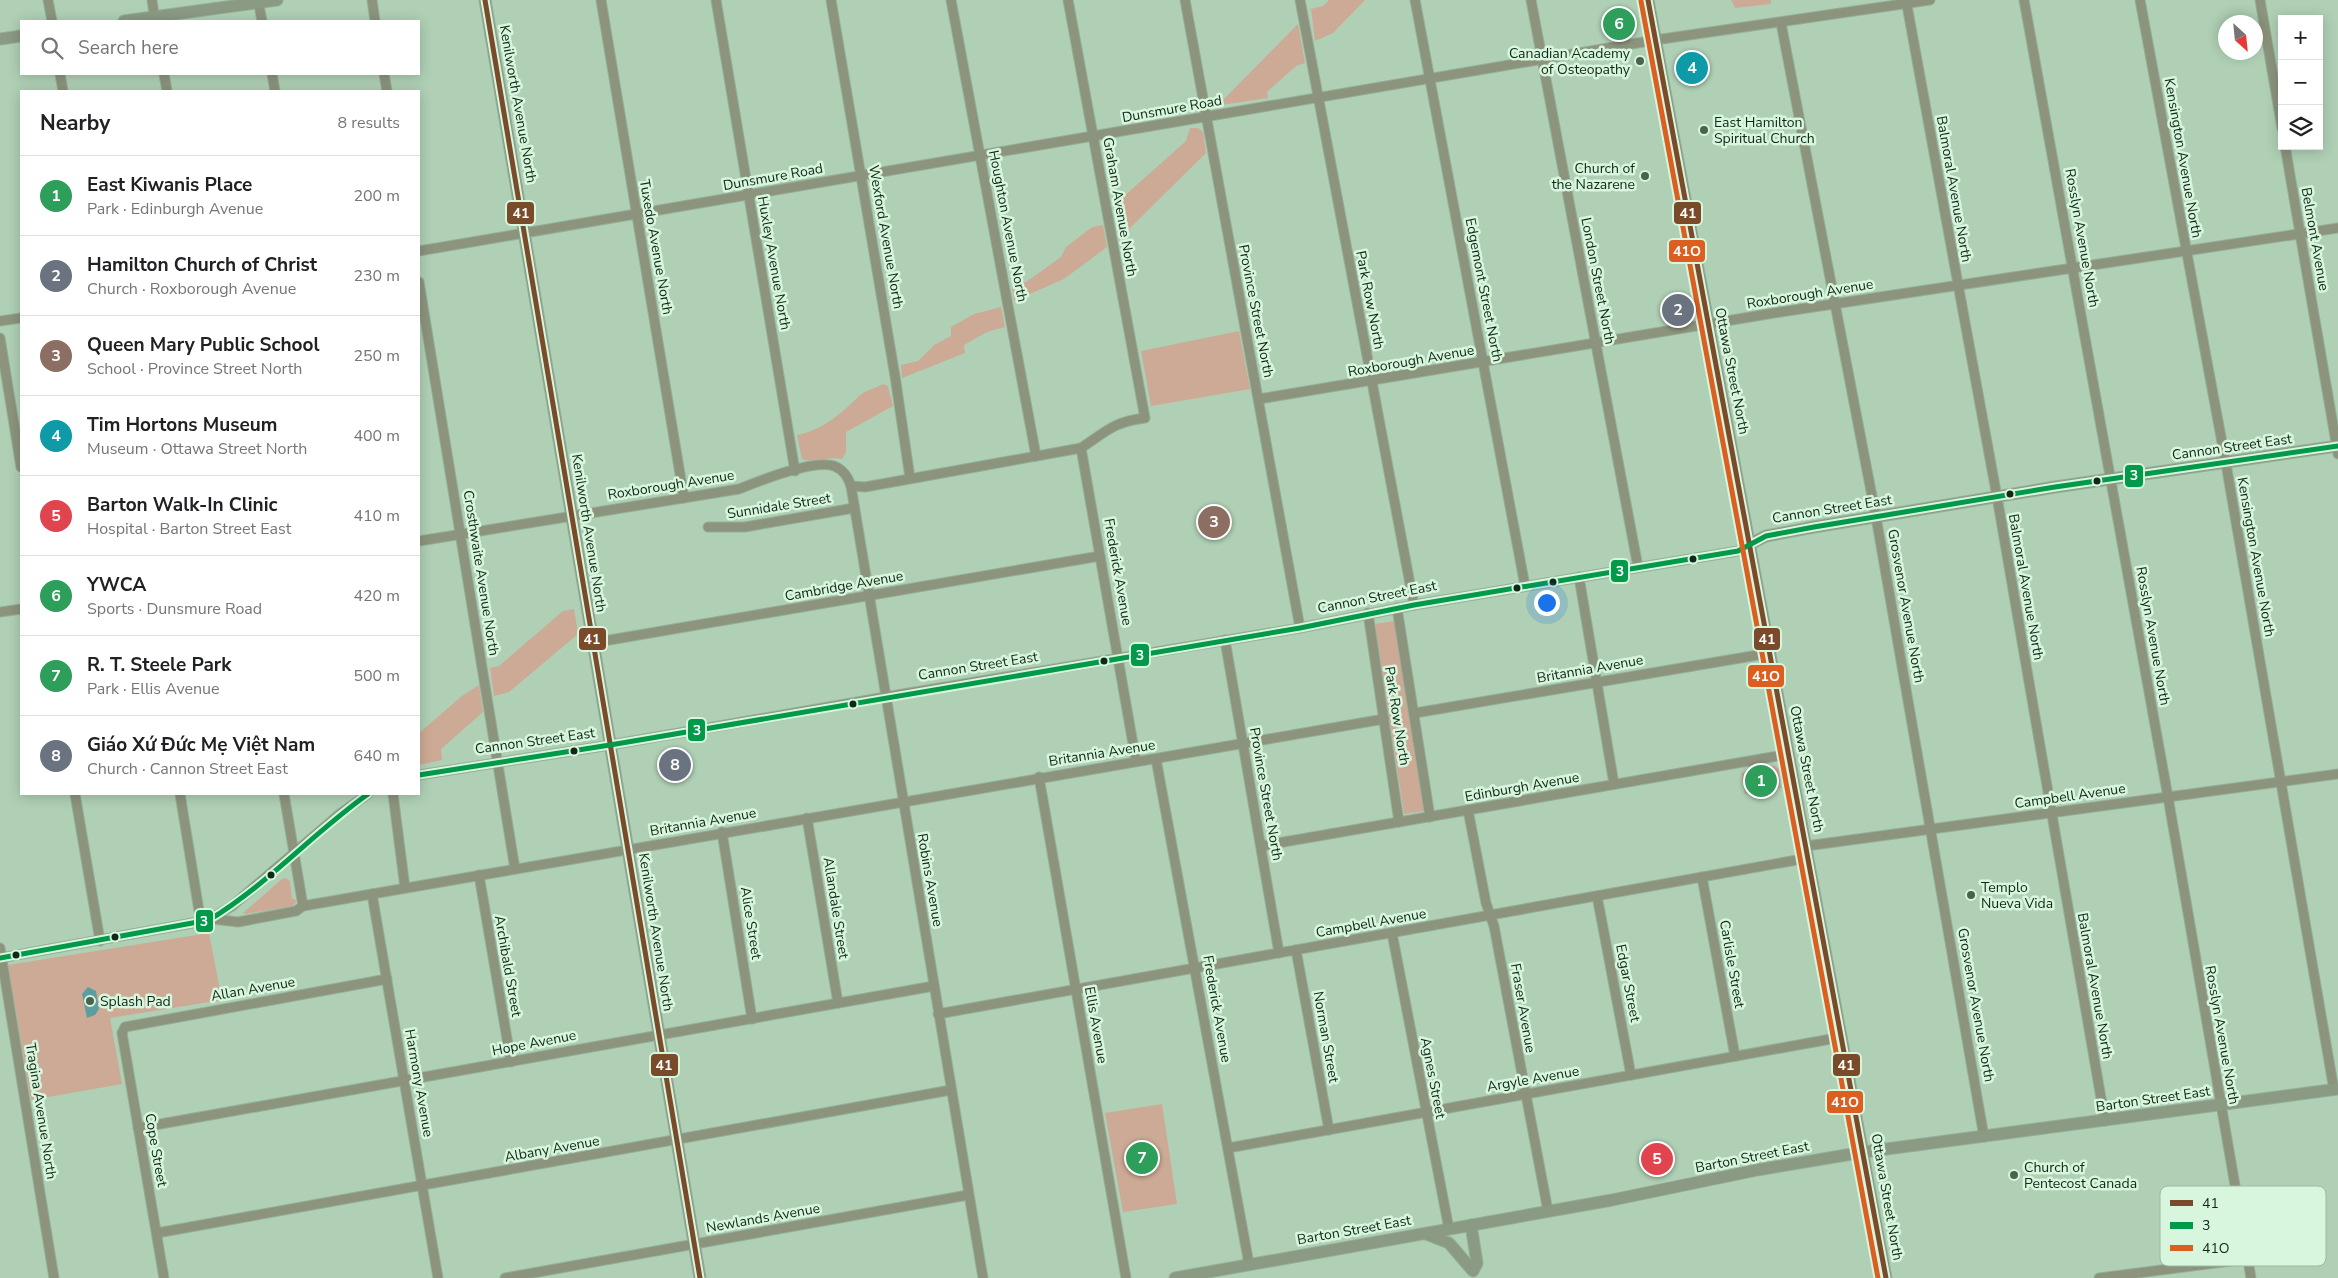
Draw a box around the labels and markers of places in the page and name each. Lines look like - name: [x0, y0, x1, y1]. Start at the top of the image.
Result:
- pin: 6: [1603, 5, 1635, 43]
- place label: Canadian Academy of Osteopathy: [1509, 44, 1631, 79]
- pin: 4: [1676, 49, 1708, 87]
- marker: Canadian Academy of Osteopathy: [1634, 55, 1646, 67]
- place label: East Hamilton Spiritual Church: [1714, 113, 1815, 148]
- marker: East Hamilton Spiritual Church: [1698, 124, 1710, 136]
- place label: Church of the Nazarene: [1552, 159, 1635, 194]
- marker: Church of the Nazarene: [1639, 170, 1651, 182]
- pin: 2: [1662, 291, 1694, 329]
- unlabelled marker: [2092, 476, 2102, 486]
- unlabelled marker: [2005, 489, 2015, 499]
- pin: 3: [1198, 503, 1230, 541]
- unlabelled marker: [1688, 554, 1698, 564]
- unlabelled marker: [1548, 577, 1558, 587]
- unlabelled marker: [1512, 583, 1522, 593]
- unlabelled marker: [1099, 656, 1109, 666]
- unlabelled marker: [848, 699, 858, 709]
- unlabelled marker: [569, 746, 579, 756]
- pin: 8: [659, 746, 691, 784]
- pin: 1: [1745, 762, 1777, 800]
- unlabelled marker: [266, 870, 276, 880]
- place label: Templo Nueva Vida: [1981, 878, 2053, 913]
- marker: Templo Nueva Vida: [1965, 889, 1977, 901]
- unlabelled marker: [110, 932, 120, 942]
- unlabelled marker: [11, 950, 21, 960]
- place label: Splash Pad: [100, 992, 171, 1011]
- marker: Splash Pad: [84, 995, 96, 1007]
- pin: 7: [1126, 1139, 1158, 1177]
- pin: 5: [1641, 1140, 1673, 1178]
- place label: Church of Pentecost Canada: [2024, 1158, 2137, 1193]
- marker: Church of Pentecost Canada: [2008, 1169, 2020, 1181]

